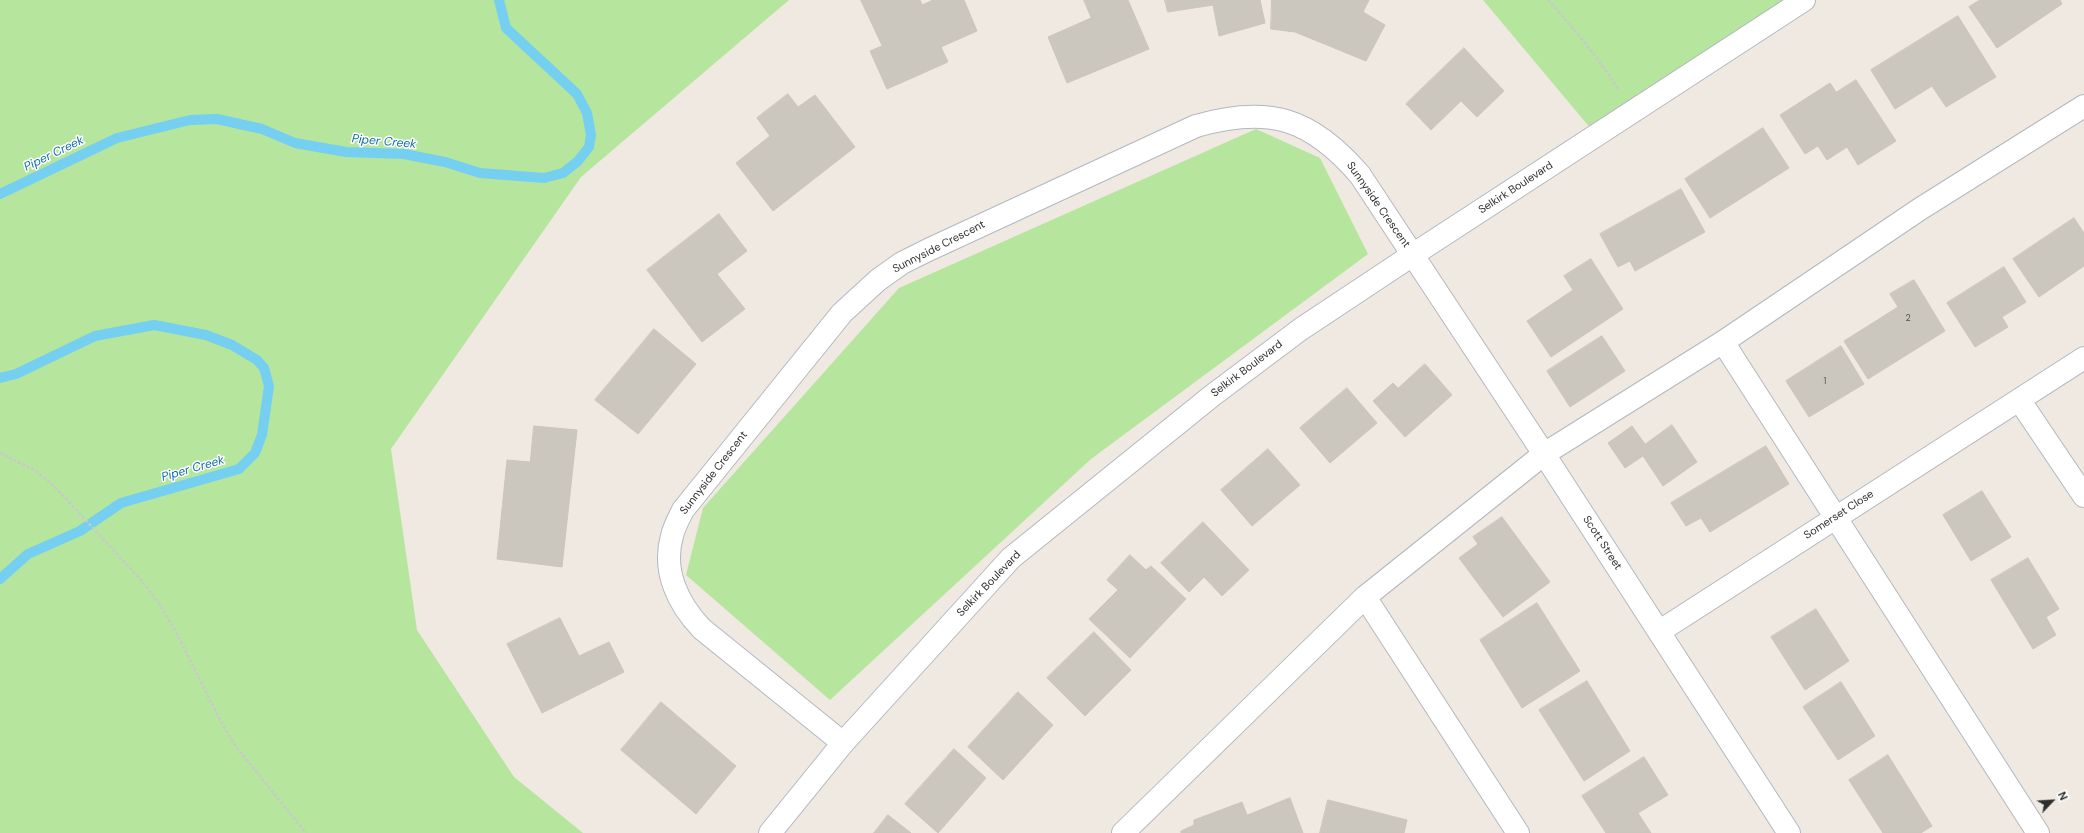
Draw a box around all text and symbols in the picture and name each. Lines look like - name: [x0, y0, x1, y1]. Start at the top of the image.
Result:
- water label: Piper Creek: [351, 132, 417, 152]
- water label: Piper Creek: [22, 133, 86, 175]
- street label: Sunnyside Crescent: [1343, 159, 1413, 251]
- street label: Selkirk Boulevard: [1476, 159, 1556, 217]
- street label: Sunnyside Crescent: [891, 218, 987, 276]
- house number: 2: [1905, 314, 1911, 324]
- street label: Selkirk Boulevard: [1209, 338, 1285, 400]
- house number: 1: [1824, 377, 1826, 387]
- street label: Sunnyside Crescent: [677, 429, 751, 517]
- water label: Piper Creek: [160, 453, 226, 485]
- street label: Somerset Close: [1802, 488, 1876, 542]
- street label: Scott Street: [1580, 514, 1624, 572]
- street label: Selkirk Boulevard: [954, 548, 1024, 620]
- north arrow: [2032, 781, 2072, 821]
- text: N: [2055, 789, 2071, 803]

